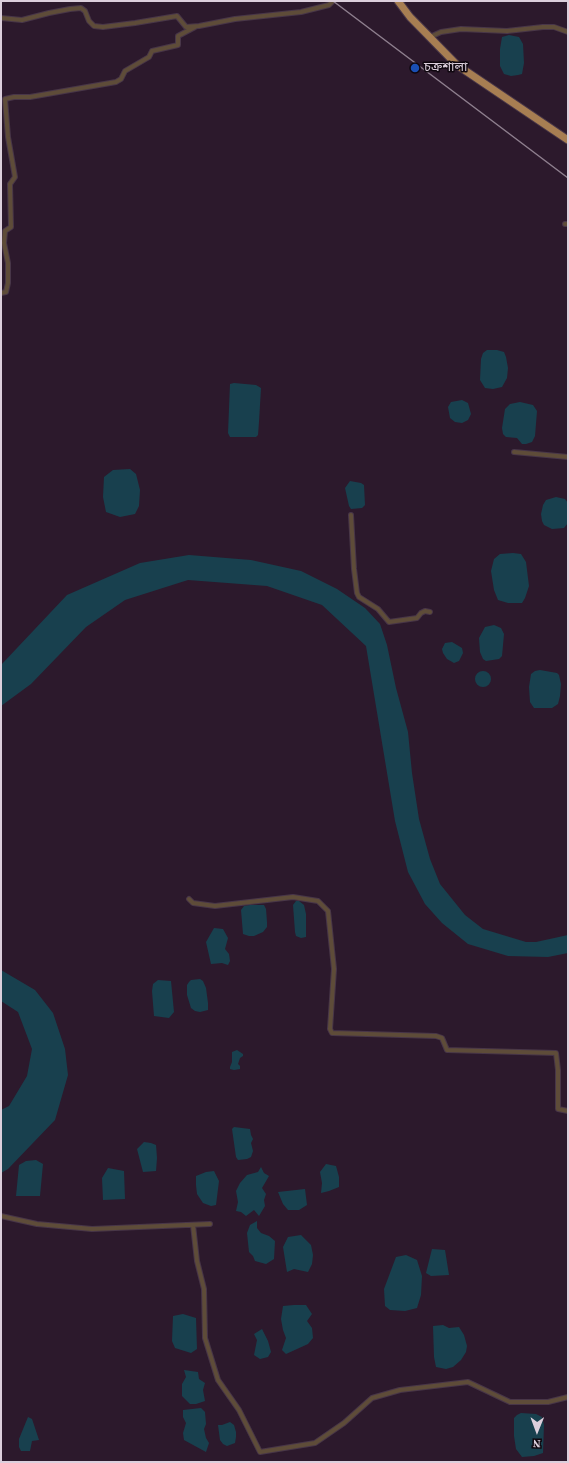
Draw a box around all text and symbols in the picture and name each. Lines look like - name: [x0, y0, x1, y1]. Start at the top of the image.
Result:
- place label: চক্রশালা: [424, 60, 467, 76]
- marker: চক্রশালা: [409, 62, 421, 74]
- north arrow: [517, 1411, 557, 1451]
- text: N: [533, 1436, 541, 1451]

